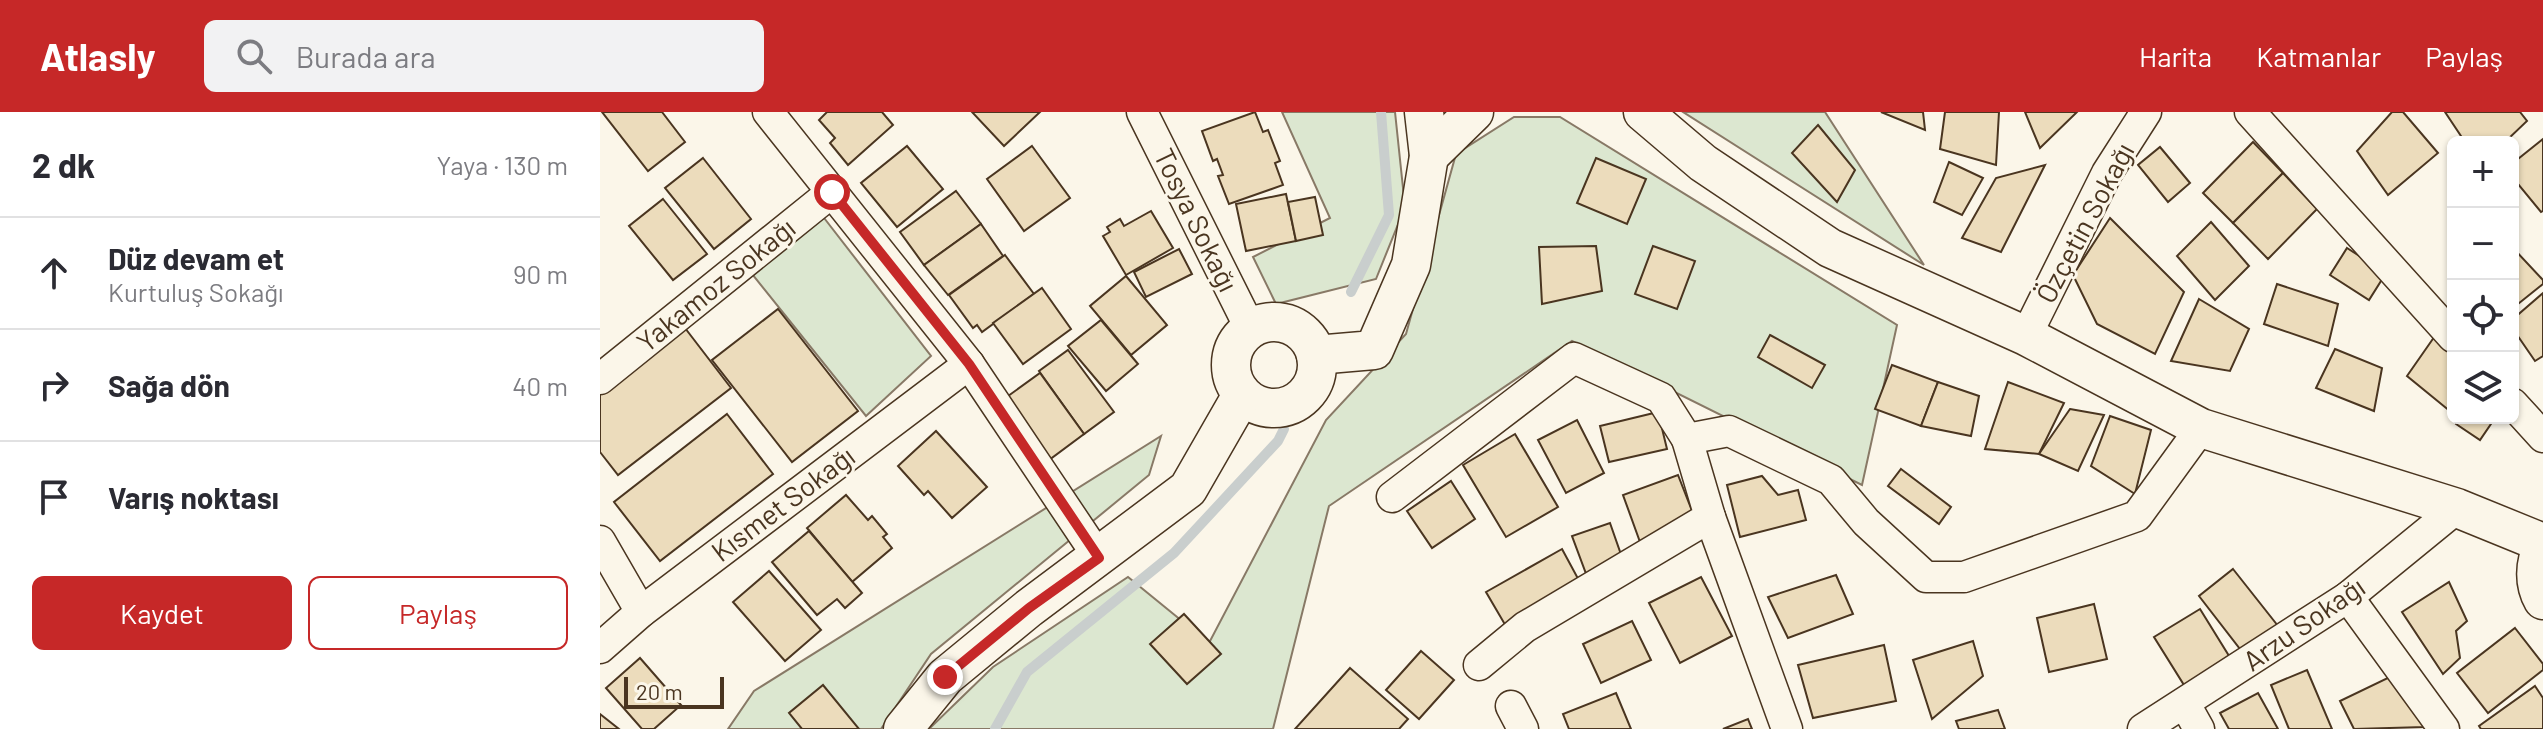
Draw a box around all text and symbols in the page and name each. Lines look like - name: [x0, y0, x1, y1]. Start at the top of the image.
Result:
- search box: [204, 20, 764, 92]
- text: Atlasly: [40, 33, 156, 79]
- icon: search: [232, 34, 276, 78]
- text: Burada ara: [296, 38, 436, 74]
- text: Harita: [2139, 39, 2212, 73]
- text: Katmanlar: [2256, 39, 2381, 73]
- text: Paylaş: [2425, 39, 2503, 73]
- map controls: [2447, 136, 2519, 424]
- button: +: [2447, 136, 2519, 208]
- street label: Özçetin Sokağı: [2028, 137, 2141, 308]
- street label: Tosya Sokağı: [1148, 142, 1246, 297]
- text: 2 dk: [32, 144, 95, 185]
- text: Yaya · 130 m: [437, 149, 568, 180]
- route start: [814, 174, 850, 210]
- button: −: [2447, 208, 2519, 280]
- street label: Yakamoz Sokağı: [629, 210, 801, 358]
- text: Düz devam et: [108, 240, 284, 276]
- icon: ahead: [32, 251, 76, 295]
- text: 90 m: [513, 258, 568, 289]
- text: Kurtuluş Sokağı: [108, 276, 284, 307]
- button: locate: [2447, 280, 2519, 352]
- button: layers: [2447, 352, 2519, 424]
- icon: right: [32, 363, 76, 407]
- text: Sağa dön: [108, 367, 230, 403]
- text: 40 m: [512, 370, 568, 401]
- street label: Kısmet Sokağı: [704, 438, 861, 568]
- icon: arrive: [32, 475, 76, 519]
- text: Varış noktası: [108, 479, 279, 515]
- street label: Arzu Sokağı: [2236, 569, 2371, 678]
- button: Kaydet: [32, 576, 292, 650]
- button: Paylaş: [308, 576, 568, 650]
- route end: [927, 659, 963, 695]
- scale bar: [624, 673, 724, 709]
- text: 20 m: [636, 678, 683, 704]

